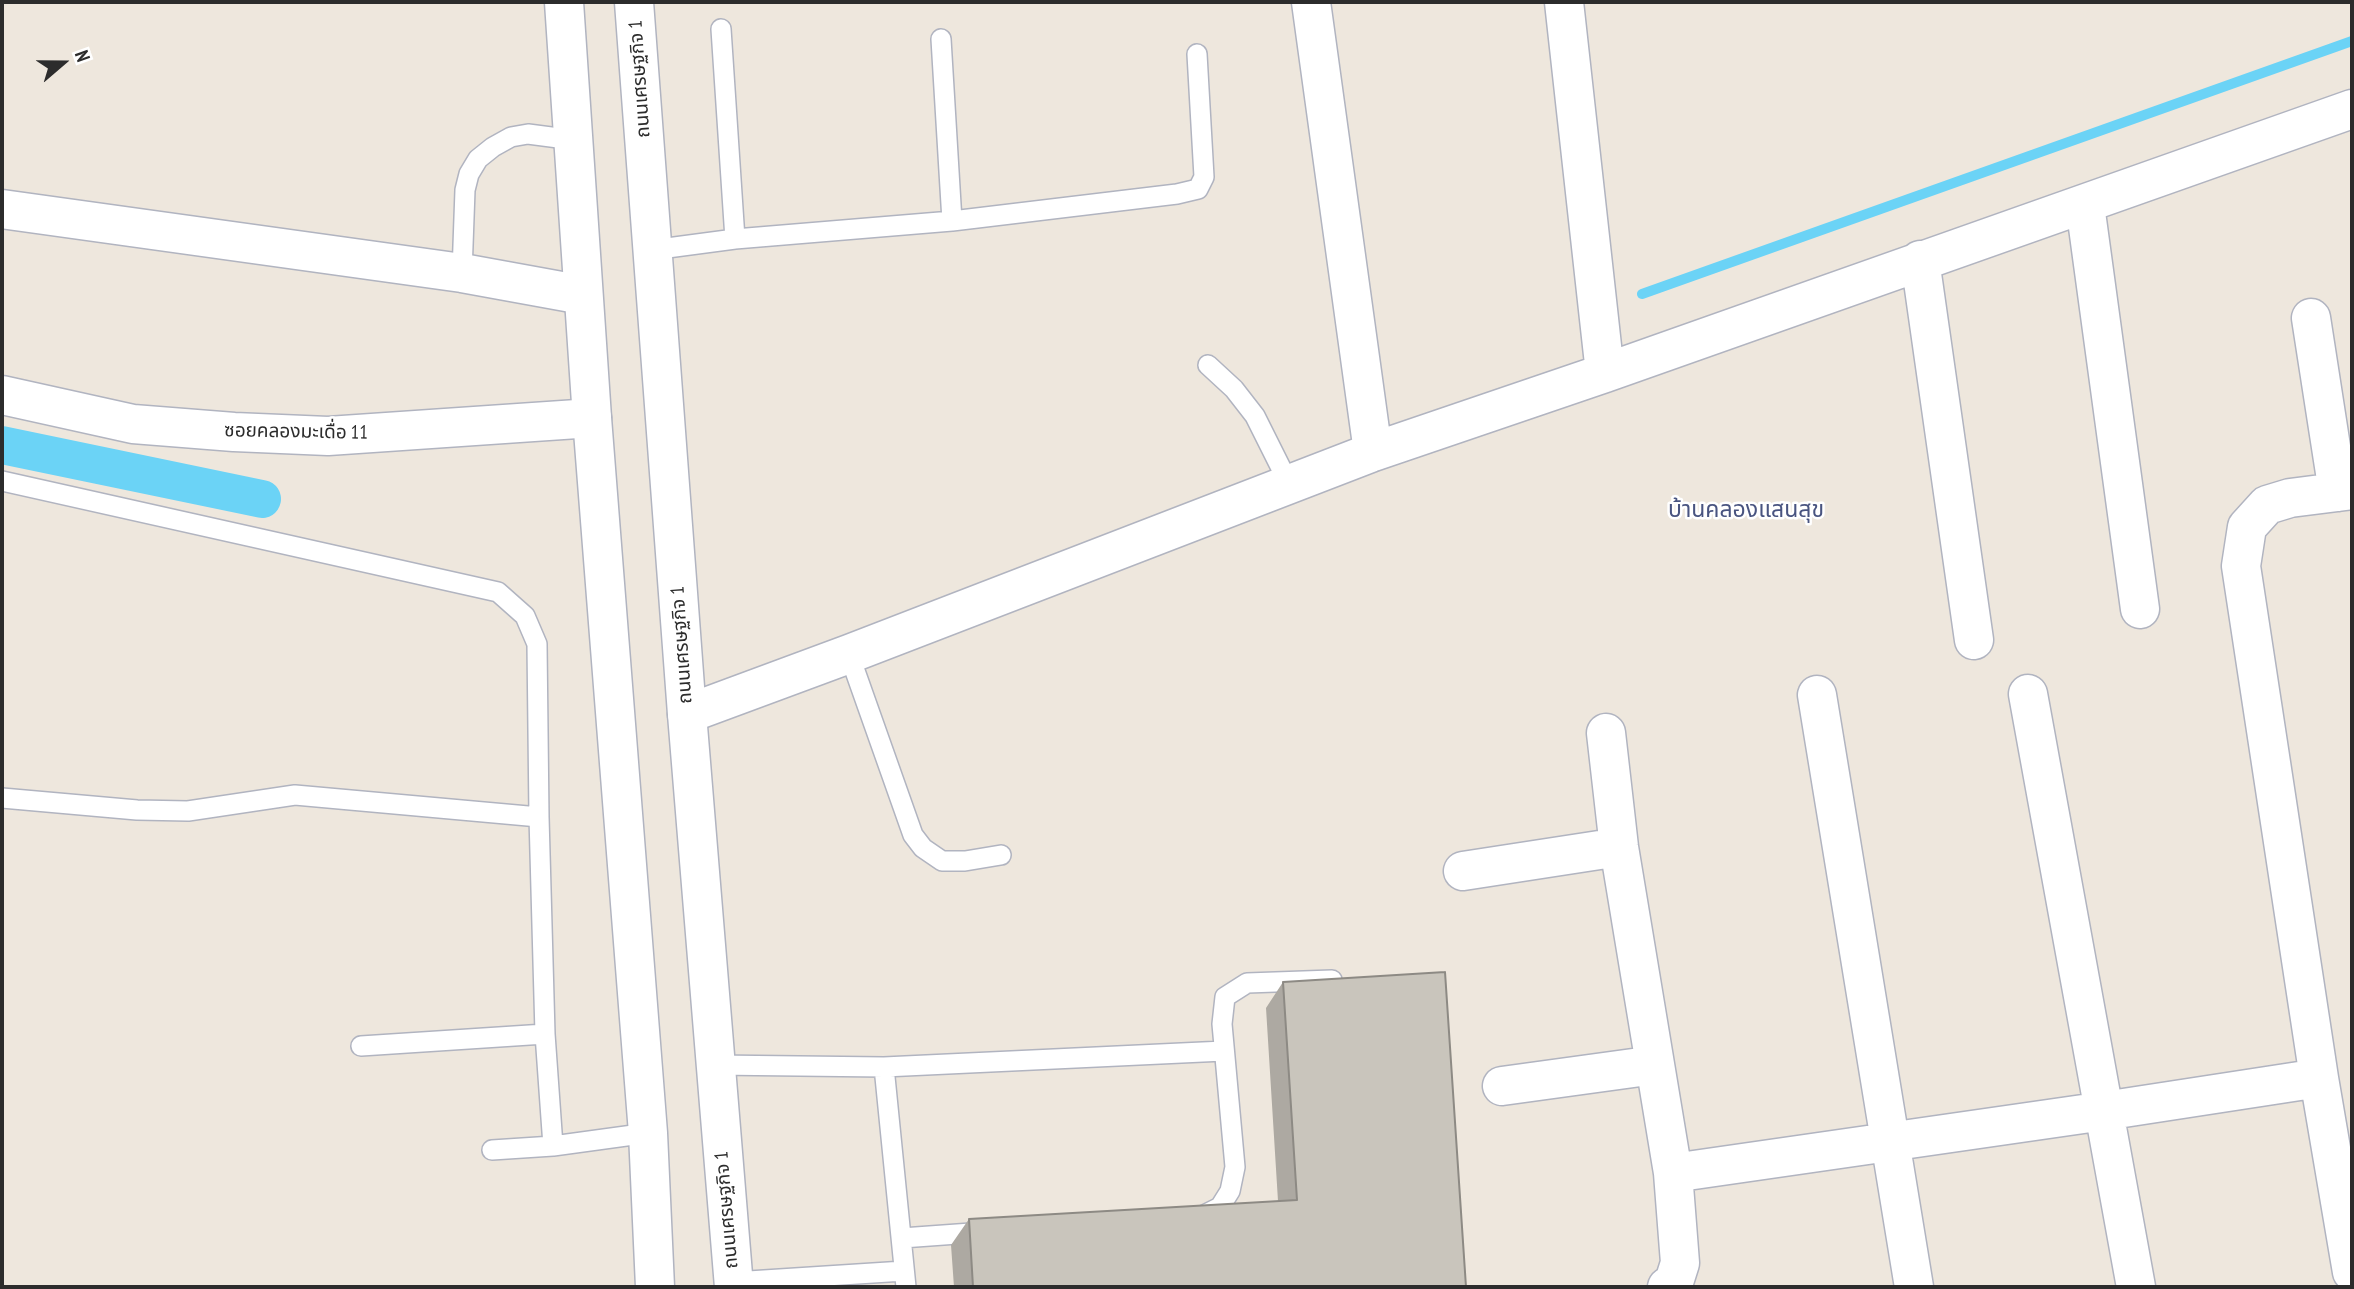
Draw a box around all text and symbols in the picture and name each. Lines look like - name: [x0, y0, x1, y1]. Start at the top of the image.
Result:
- street label: ถนนเศรษฐกิจ 1: [625, 19, 655, 139]
- north arrow: [28, 28, 98, 98]
- text: N: [70, 47, 96, 65]
- street label: ซอยคลองมะเดื่อ 11: [224, 419, 368, 445]
- district label: บ้านคลองแสนสุข: [1668, 496, 1824, 524]
- street label: ถนนเศรษฐกิจ 1: [667, 585, 697, 705]
- street label: ถนนเศรษฐกิจ 1: [711, 1150, 743, 1270]

